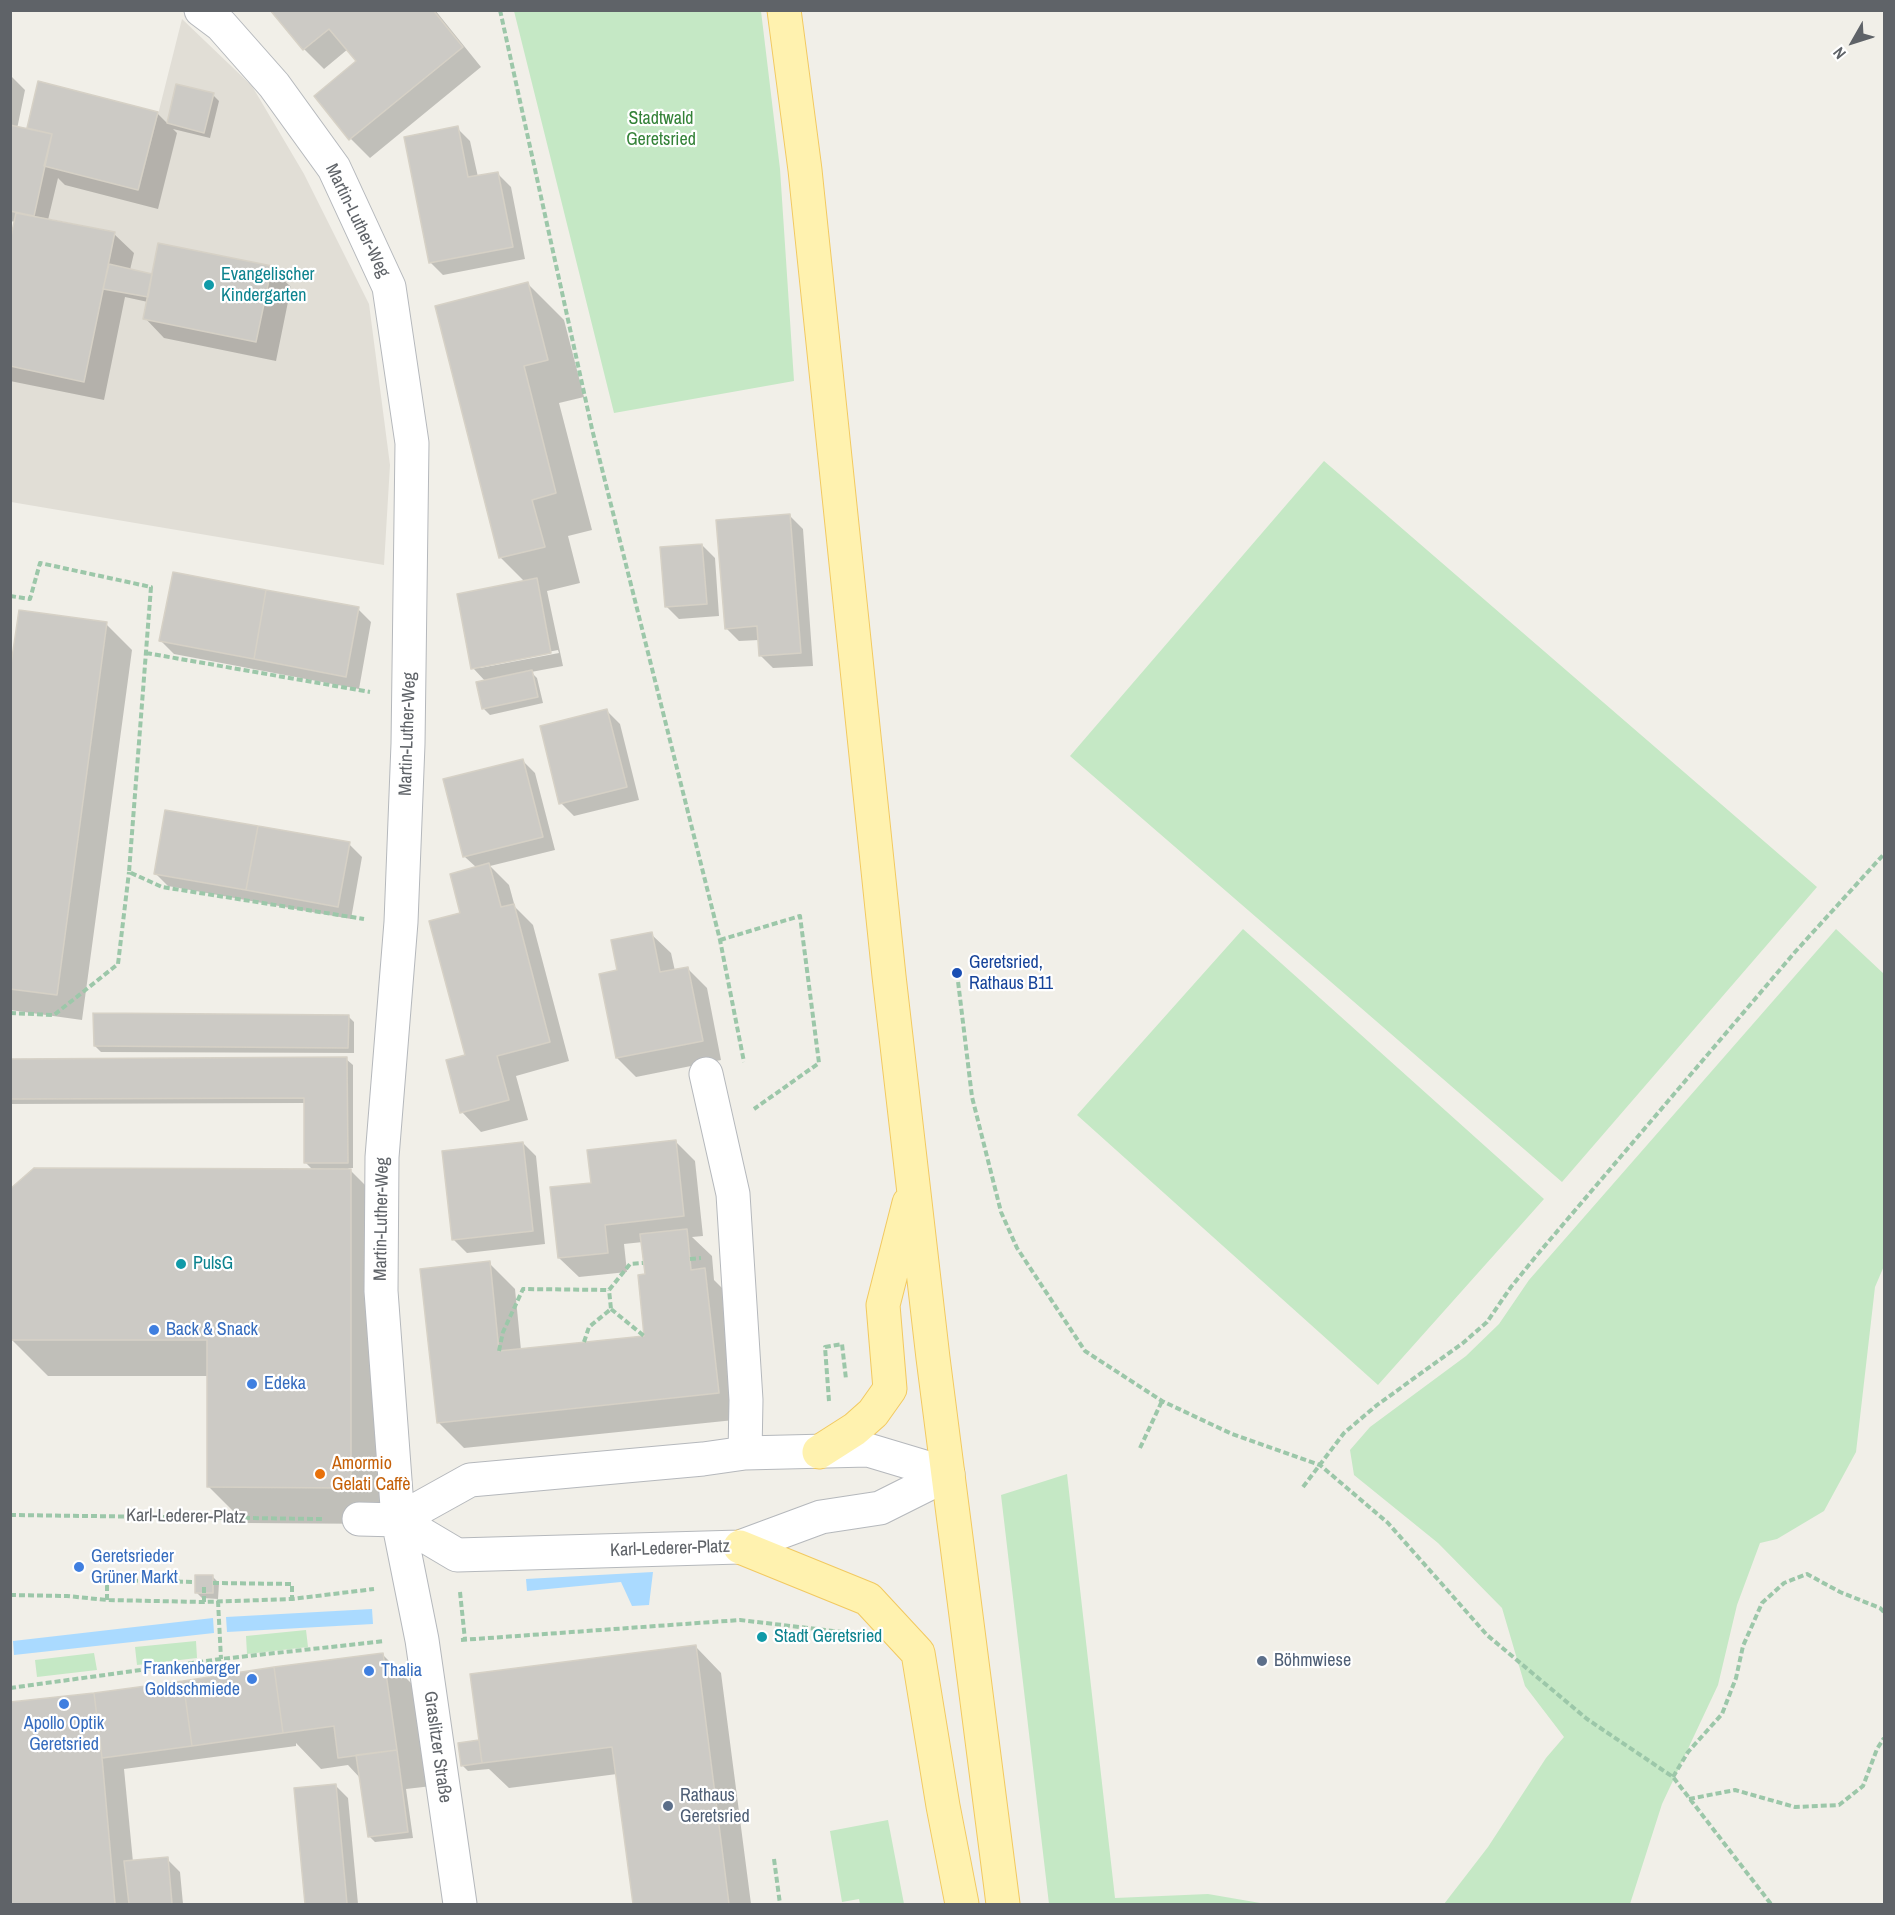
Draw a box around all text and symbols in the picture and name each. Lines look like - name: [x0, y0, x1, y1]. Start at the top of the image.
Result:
- north arrow: [1823, 12, 1883, 72]
- text: N: [1827, 43, 1851, 64]
- park label: Stadtwald Geretsried: [626, 108, 696, 150]
- street label: Martin-Luther-Weg: [320, 161, 394, 281]
- place label: Evangelischer Kindergarten: [221, 264, 315, 306]
- marker: Evangelischer Kindergarten: [202, 278, 216, 292]
- street label: Martin-Luther-Weg: [395, 672, 421, 796]
- place label: Geretsried, Rathaus B11: [969, 952, 1053, 994]
- marker: Geretsried, Rathaus B11: [950, 966, 964, 980]
- street label: Martin-Luther-Weg: [370, 1157, 394, 1281]
- place label: PulsG: [193, 1253, 233, 1275]
- marker: PulsG: [174, 1257, 188, 1271]
- place label: Back & Snack: [166, 1319, 258, 1341]
- marker: Back & Snack: [147, 1323, 161, 1337]
- place label: Edeka: [264, 1373, 306, 1395]
- marker: Edeka: [245, 1377, 259, 1391]
- place label: Amormio Gelati Caffè: [332, 1453, 411, 1496]
- marker: Amormio Gelati Caffè: [313, 1467, 327, 1481]
- street label: Karl-Lederer-Platz: [126, 1505, 246, 1529]
- street label: Karl-Lederer-Platz: [610, 1536, 730, 1562]
- place label: Geretsrieder Grüner Markt: [91, 1546, 178, 1588]
- marker: Geretsrieder Grüner Markt: [72, 1560, 86, 1574]
- place label: Stadt Geretsried: [774, 1626, 882, 1648]
- marker: Stadt Geretsried: [755, 1630, 769, 1644]
- place label: Böhmwiese: [1274, 1650, 1351, 1672]
- marker: Böhmwiese: [1255, 1654, 1269, 1668]
- place label: Frankenberger Goldschmiede: [143, 1658, 240, 1700]
- place label: Thalia: [381, 1660, 422, 1682]
- marker: Thalia: [362, 1664, 376, 1678]
- marker: Frankenberger Goldschmiede: [245, 1672, 259, 1686]
- street label: Graslitzer Straße: [418, 1690, 456, 1804]
- marker: Apollo Optik Geretsried: [57, 1697, 71, 1711]
- place label: Apollo Optik Geretsried: [24, 1713, 104, 1756]
- place label: Rathaus Geretsried: [680, 1785, 750, 1828]
- marker: Rathaus Geretsried: [661, 1799, 675, 1813]

